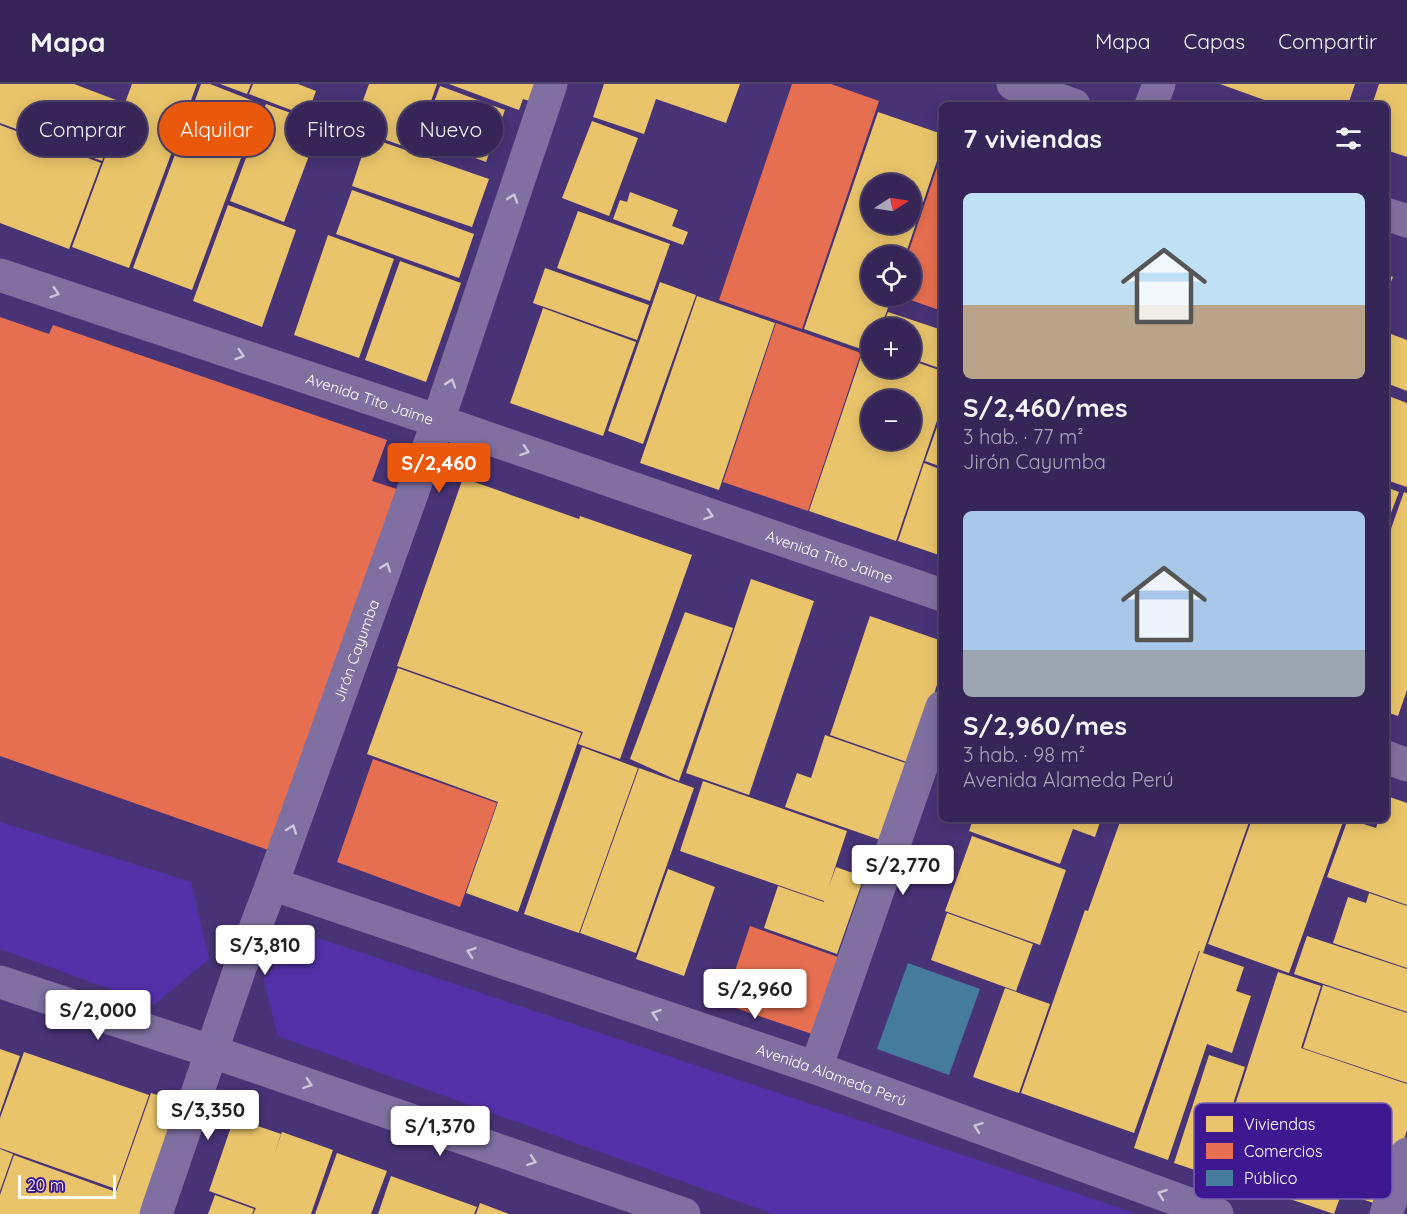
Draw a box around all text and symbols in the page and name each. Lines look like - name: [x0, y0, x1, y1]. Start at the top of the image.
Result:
- text: Mapa: [30, 24, 106, 59]
- text: Mapa: [1095, 28, 1150, 54]
- text: Capas: [1183, 28, 1245, 54]
- text: Compartir: [1278, 28, 1377, 54]
- chip: Comprar: [18, 102, 147, 156]
- chip: Alquilar: [159, 102, 274, 156]
- chip: Filtros: [286, 102, 386, 156]
- chip: Nuevo: [398, 102, 503, 156]
- text: 7 viviendas: [963, 122, 1102, 155]
- icon: filters: [1332, 122, 1365, 155]
- north arrow: [861, 174, 921, 234]
- map controls: [861, 174, 921, 450]
- one-way arrow: [505, 193, 518, 204]
- icon: home: [1110, 232, 1218, 340]
- button: locate: [861, 246, 921, 306]
- one-way arrow: [50, 286, 60, 299]
- button: +: [861, 318, 921, 378]
- one-way arrow: [235, 348, 245, 360]
- street label: Avenida Tito Jaime: [304, 368, 436, 428]
- one-way arrow: [443, 378, 456, 389]
- button: −: [861, 390, 921, 450]
- text: S/2,460/mes: [963, 391, 1127, 424]
- text: 3 hab. · 77 m²: [963, 424, 1084, 449]
- pin: S/2,460: [384, 443, 494, 494]
- one-way arrow: [519, 444, 530, 456]
- text: Jirón Cayumba: [963, 449, 1106, 474]
- text: S/2,460: [401, 450, 477, 475]
- one-way arrow: [703, 507, 714, 520]
- street label: Avenida Tito Jaime: [763, 525, 896, 587]
- icon: home: [1110, 550, 1218, 658]
- one-way arrow: [378, 562, 391, 572]
- street label: Jirón Cayumba: [329, 597, 383, 704]
- text: S/2,960/mes: [963, 709, 1127, 742]
- text: 3 hab. · 98 m²: [963, 742, 1085, 767]
- text: Avenida Alameda Perú: [963, 767, 1174, 792]
- one-way arrow: [285, 824, 298, 835]
- pin: S/2,770: [848, 845, 958, 896]
- text: S/2,770: [866, 852, 940, 877]
- pin: S/3,810: [210, 925, 320, 976]
- text: S/3,810: [230, 932, 300, 957]
- one-way arrow: [466, 946, 477, 959]
- pin: S/2,960: [700, 969, 810, 1020]
- text: S/2,960: [718, 976, 792, 1001]
- pin: S/2,000: [43, 990, 153, 1041]
- text: S/2,000: [59, 997, 137, 1022]
- one-way arrow: [651, 1009, 662, 1021]
- street label: Avenida Alameda Perú: [754, 1039, 909, 1110]
- one-way arrow: [302, 1077, 313, 1090]
- pin: S/3,350: [153, 1090, 263, 1141]
- text: S/3,350: [171, 1097, 245, 1122]
- legend: [1194, 1103, 1392, 1199]
- pin: S/1,370: [385, 1106, 495, 1157]
- text: S/1,370: [405, 1113, 475, 1138]
- text: Viviendas: [1244, 1114, 1315, 1134]
- one-way arrow: [974, 1122, 984, 1135]
- text: Comercios: [1244, 1141, 1322, 1161]
- one-way arrow: [526, 1154, 537, 1167]
- text: Público: [1244, 1168, 1297, 1188]
- scale bar: [18, 1172, 116, 1200]
- text: 20 m: [27, 1175, 64, 1195]
- one-way arrow: [1157, 1189, 1168, 1201]

